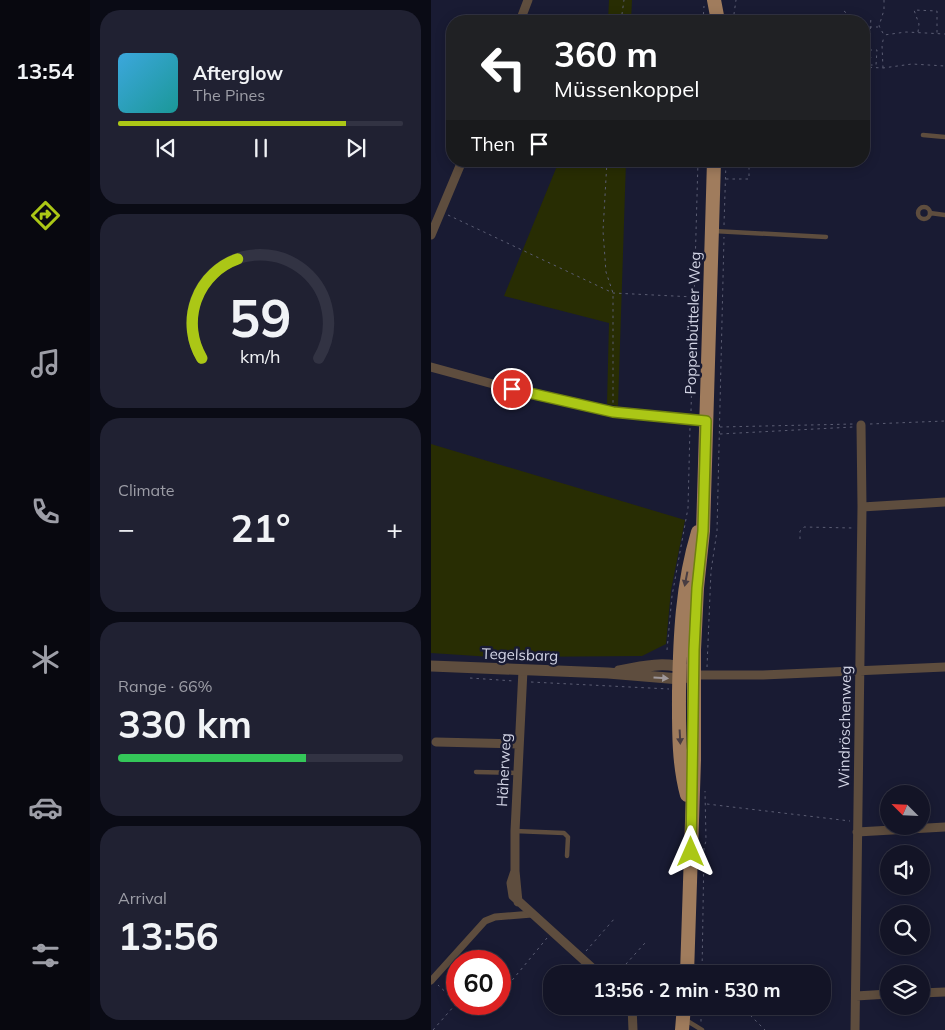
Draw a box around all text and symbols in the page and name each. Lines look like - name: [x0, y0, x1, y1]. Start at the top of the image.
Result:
- text: 360 m: [554, 32, 658, 76]
- icon: left: [471, 35, 536, 100]
- text: 13:54: [16, 57, 74, 85]
- text: Afterglow: [193, 61, 283, 85]
- text: Müssenkoppel: [554, 75, 699, 103]
- text: The Pines: [193, 85, 265, 105]
- icon: arrive: [525, 130, 553, 158]
- text: Then: [471, 132, 515, 156]
- icon: previous: [152, 134, 180, 162]
- icon: pause: [247, 134, 275, 162]
- icon: next: [342, 134, 370, 162]
- icon: directions: [28, 198, 63, 233]
- street label: Poppenbütteler Weg: [681, 251, 704, 395]
- text: 59: [229, 285, 292, 350]
- text: km/h: [240, 345, 281, 367]
- icon: music: [28, 346, 63, 381]
- pin: [491, 368, 533, 410]
- icon: arrive: [498, 375, 526, 403]
- text: Climate: [118, 480, 174, 500]
- icon: phone: [28, 494, 63, 529]
- text: 21°: [230, 504, 291, 552]
- text: −: [118, 511, 135, 546]
- text: +: [386, 511, 403, 546]
- one-way arrow: [682, 571, 690, 587]
- icon: climate: [28, 642, 63, 677]
- street label: Tegelsbarg: [481, 644, 559, 665]
- street label: Windröschenweg: [834, 666, 855, 788]
- one-way arrow: [653, 674, 669, 682]
- text: Range · 66%: [118, 676, 213, 696]
- text: 330 km: [118, 700, 252, 748]
- one-way arrow: [676, 729, 684, 745]
- street label: Häherweg: [492, 733, 515, 807]
- north arrow: [880, 785, 930, 835]
- map controls: [880, 785, 930, 1015]
- icon: car: [28, 790, 63, 825]
- position arrow: [664, 825, 716, 877]
- button: sound: [880, 845, 930, 895]
- text: Arrival: [118, 888, 167, 908]
- button: search: [880, 905, 930, 955]
- text: 13:56: [118, 912, 219, 960]
- icon: filters: [28, 938, 63, 973]
- speed limit sign: 60: [446, 950, 511, 1015]
- button: layers: [880, 965, 930, 1015]
- text: 13:56 · 2 min · 530 m: [593, 978, 781, 1002]

